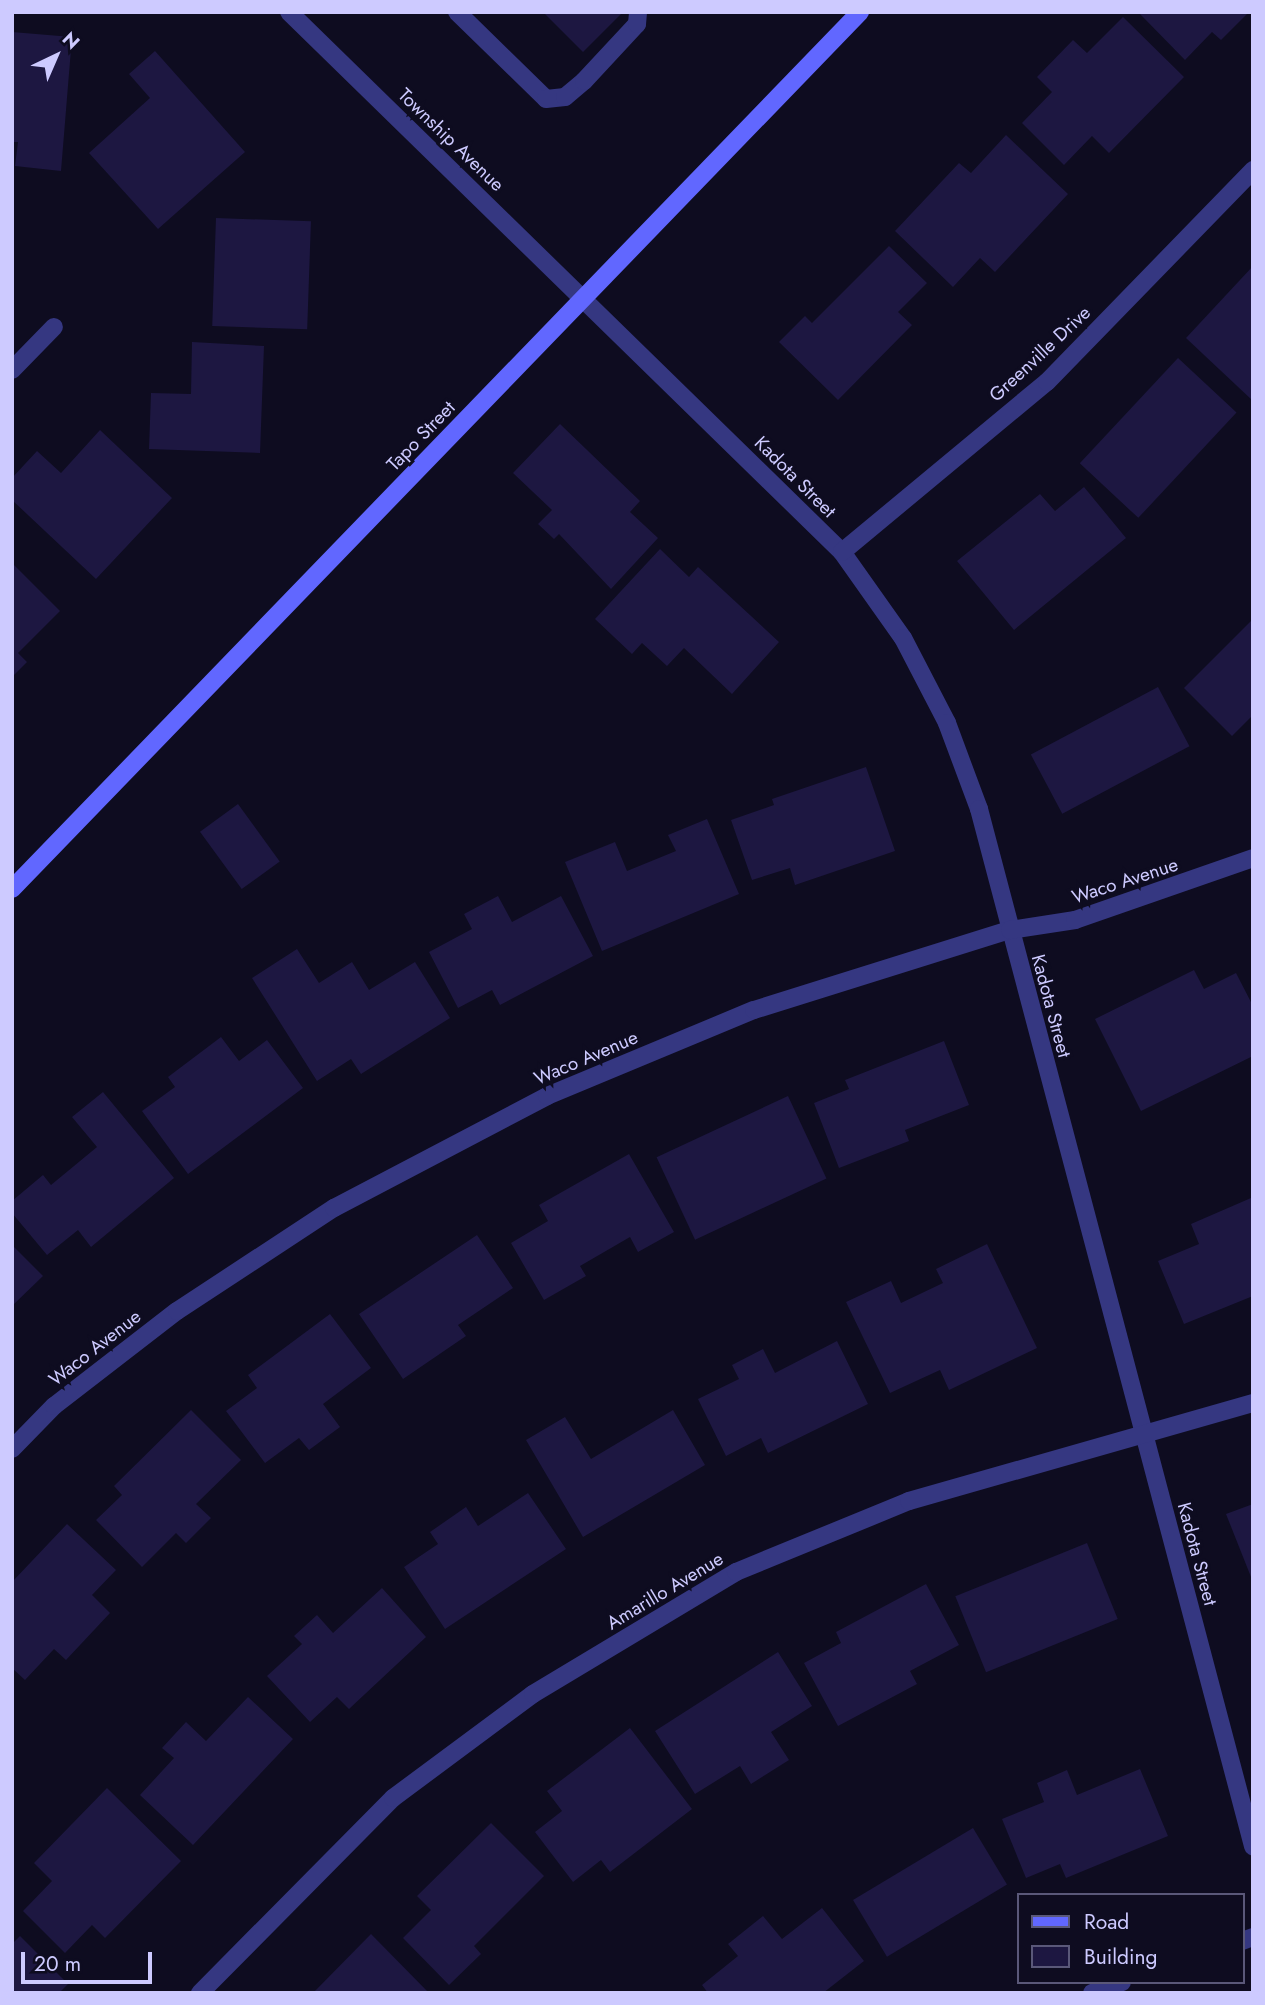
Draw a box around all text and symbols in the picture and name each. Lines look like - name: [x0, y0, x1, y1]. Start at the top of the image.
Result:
- north arrow: [21, 21, 91, 91]
- text: N: [56, 26, 86, 55]
- street label: Township Avenue: [393, 84, 509, 196]
- street label: Greenville Drive: [985, 301, 1095, 407]
- street label: Tapo Street: [382, 396, 460, 476]
- street label: Kadota Street: [750, 432, 840, 522]
- street label: Waco Avenue: [1069, 853, 1181, 909]
- street label: Kadota Street: [1026, 952, 1076, 1060]
- street label: Waco Avenue: [531, 1026, 641, 1090]
- street label: Waco Avenue: [44, 1305, 146, 1391]
- street label: Kadota Street: [1172, 1500, 1222, 1608]
- street label: Amarillo Avenue: [603, 1547, 727, 1635]
- legend: [1016, 1893, 1244, 1984]
- text: Road: [1084, 1907, 1129, 1937]
- scale bar: [24, 1938, 156, 1982]
- text: Building: [1084, 1942, 1157, 1972]
- text: 20 m: [34, 1949, 81, 1979]

